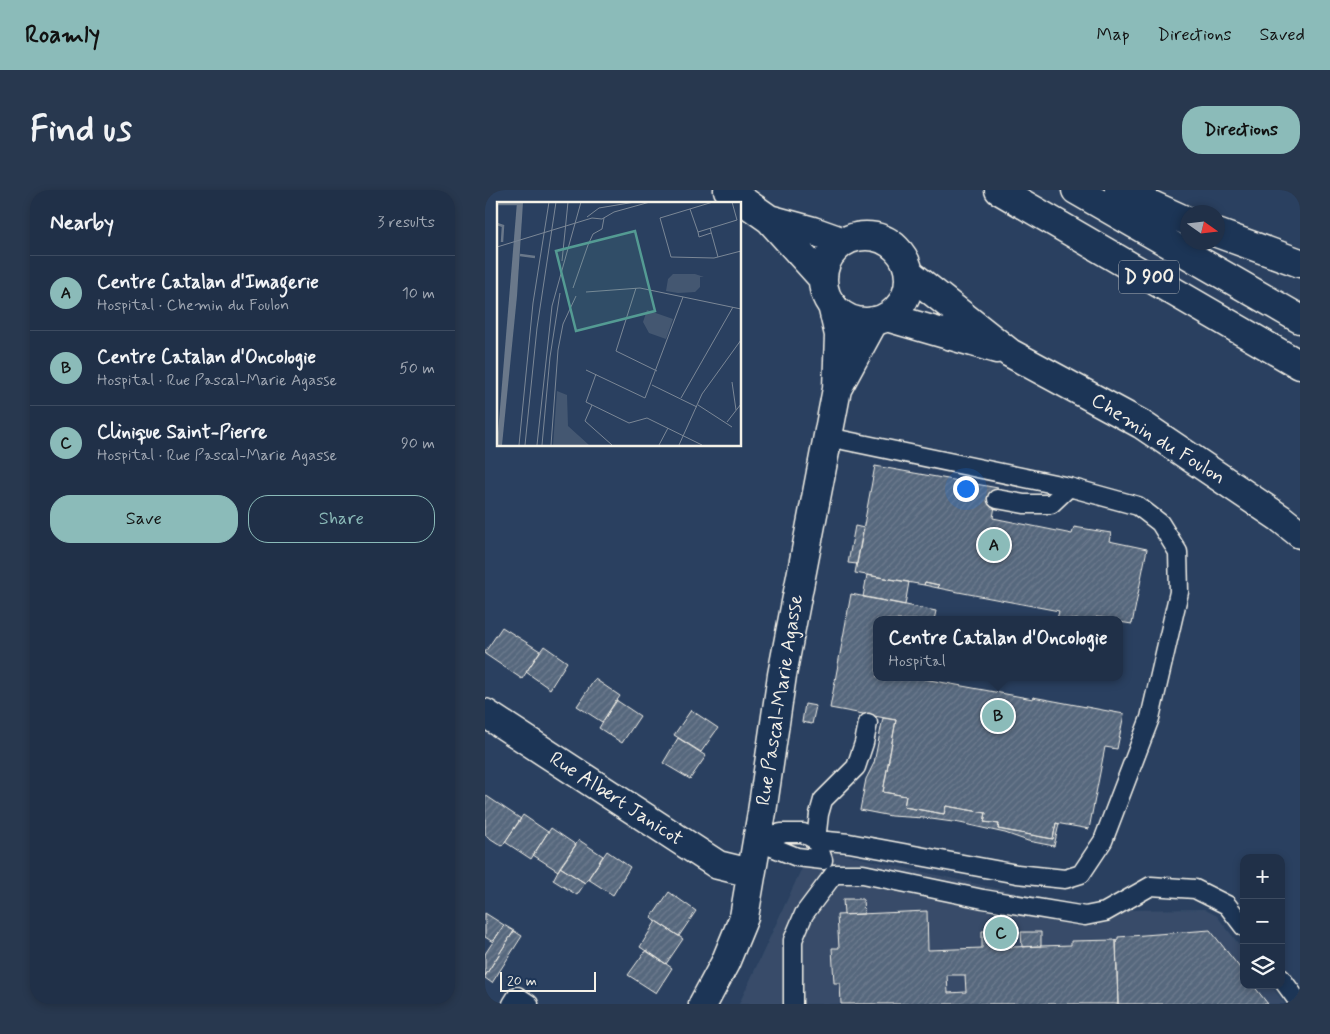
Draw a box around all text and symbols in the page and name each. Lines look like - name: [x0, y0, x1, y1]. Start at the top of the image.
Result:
- text: Roamly: [25, 20, 100, 51]
- text: Map: [1097, 23, 1130, 47]
- text: Directions: [1158, 23, 1232, 47]
- text: Saved: [1260, 23, 1305, 47]
- button: Directions: [1182, 106, 1300, 154]
- text: Find us: [30, 107, 132, 153]
- inset map: [497, 202, 741, 446]
- north arrow: [1180, 205, 1225, 250]
- text: Nearby: [50, 209, 114, 237]
- text: 3 results: [377, 212, 435, 233]
- road number: D 900: [1119, 260, 1179, 294]
- text: Centre Catalan d'Imagerie: [97, 270, 319, 295]
- text: A: [61, 283, 71, 304]
- text: 10 m: [402, 283, 435, 304]
- text: Hospital · Chemin du Foulon: [97, 295, 289, 316]
- text: Centre Catalan d'Oncologie: [97, 345, 316, 370]
- text: B: [61, 358, 71, 379]
- text: 50 m: [399, 358, 435, 379]
- text: Hospital · Rue Pascal-Marie Agasse: [97, 370, 337, 391]
- street label: Chemin du Foulon: [1086, 387, 1230, 491]
- text: Clinique Saint-Pierre: [97, 420, 267, 445]
- text: C: [60, 433, 72, 454]
- text: 90 m: [401, 433, 435, 454]
- text: Hospital · Rue Pascal-Marie Agasse: [97, 445, 337, 466]
- your location: [953, 476, 979, 502]
- button: Save: [50, 495, 238, 543]
- button: Share: [248, 495, 435, 543]
- pin: A: [978, 526, 1010, 564]
- street label: Rue Pascal-Marie Agasse: [750, 592, 810, 808]
- popup: [873, 616, 1123, 681]
- text: Centre Catalan d'Oncologie: [888, 626, 1108, 651]
- text: Hospital: [888, 651, 946, 672]
- pin: B: [982, 697, 1014, 735]
- street label: Rue Albert Janicot: [544, 746, 688, 852]
- map controls: [1240, 854, 1285, 989]
- button: +: [1240, 854, 1285, 899]
- button: −: [1240, 899, 1285, 944]
- pin: C: [985, 914, 1017, 952]
- button: layers: [1240, 944, 1285, 989]
- scale bar: [500, 969, 596, 992]
- text: 20 m: [507, 972, 537, 990]

